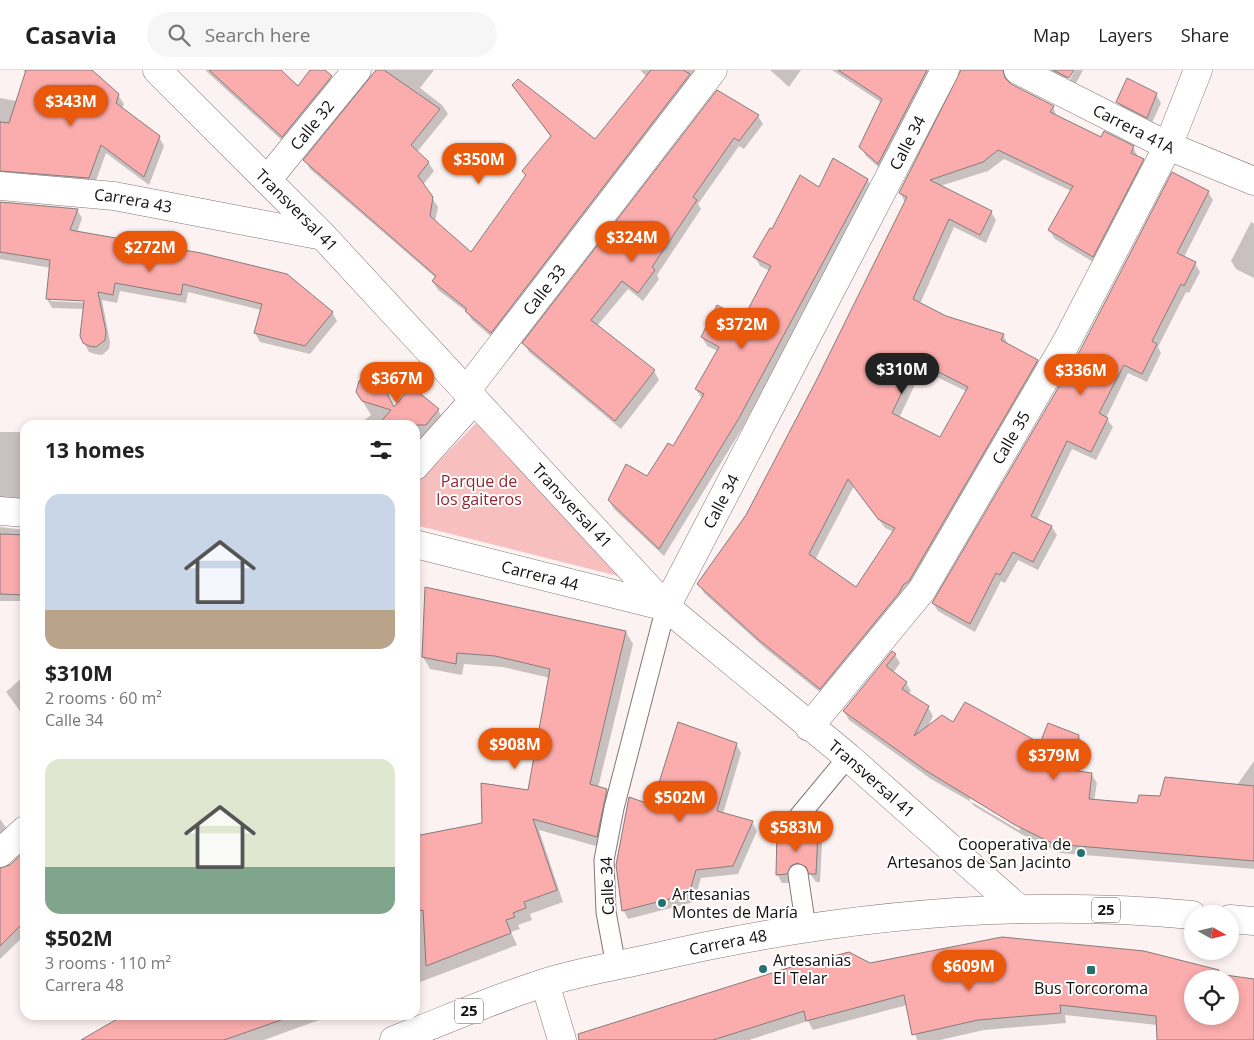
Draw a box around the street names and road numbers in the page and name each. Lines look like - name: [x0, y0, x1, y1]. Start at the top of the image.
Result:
- street label: Calle 32: [285, 95, 339, 155]
- street label: Carrera 41A: [1089, 99, 1179, 159]
- street label: Calle 34: [884, 112, 930, 174]
- street label: Transversal 41: [251, 164, 343, 256]
- street label: Carrera 43: [93, 183, 174, 218]
- street label: Calle 33: [517, 260, 571, 319]
- street label: Calle 35: [987, 407, 1035, 468]
- street label: Transversal 41: [527, 458, 617, 553]
- street label: Calle 34: [698, 470, 744, 532]
- street label: Carrera 44: [499, 555, 581, 596]
- street label: Transversal 41: [824, 735, 920, 823]
- street label: Calle 34: [595, 856, 619, 916]
- road number: 25: [1092, 898, 1120, 922]
- street label: Carrera 48: [687, 924, 769, 960]
- road number: 25: [455, 998, 483, 1024]

